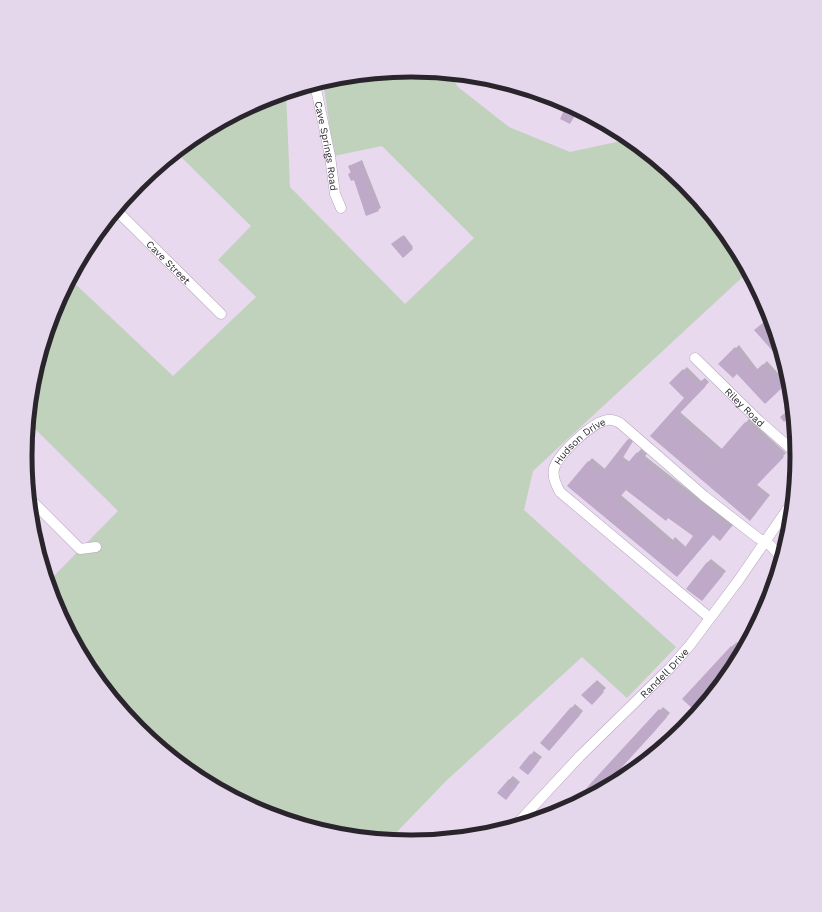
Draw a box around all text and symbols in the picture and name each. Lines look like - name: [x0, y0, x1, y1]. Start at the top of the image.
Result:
- street label: Cave Springs Road: [313, 100, 340, 191]
- street label: Cave Street: [144, 238, 193, 287]
- street label: Riley Road: [723, 385, 767, 429]
- street label: Hudson Drive: [551, 415, 607, 467]
- street label: Randell Drive: [638, 645, 691, 700]

